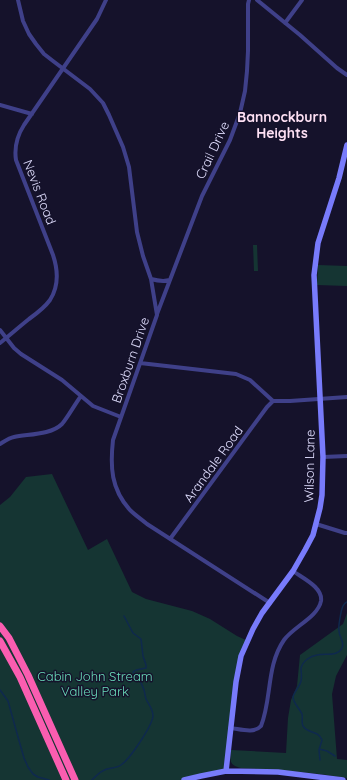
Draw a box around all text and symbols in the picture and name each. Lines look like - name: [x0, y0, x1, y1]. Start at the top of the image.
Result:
- district label: Bannockburn Heights: [237, 108, 327, 142]
- street label: Crail Drive: [192, 119, 232, 181]
- street label: Nevis Road: [20, 157, 60, 227]
- street label: Broxburn Drive: [108, 315, 152, 405]
- street label: Arandale Road: [180, 423, 246, 505]
- street label: Wilson Lane: [300, 429, 318, 503]
- park label: Cabin John Stream Valley Park: [37, 668, 153, 699]

